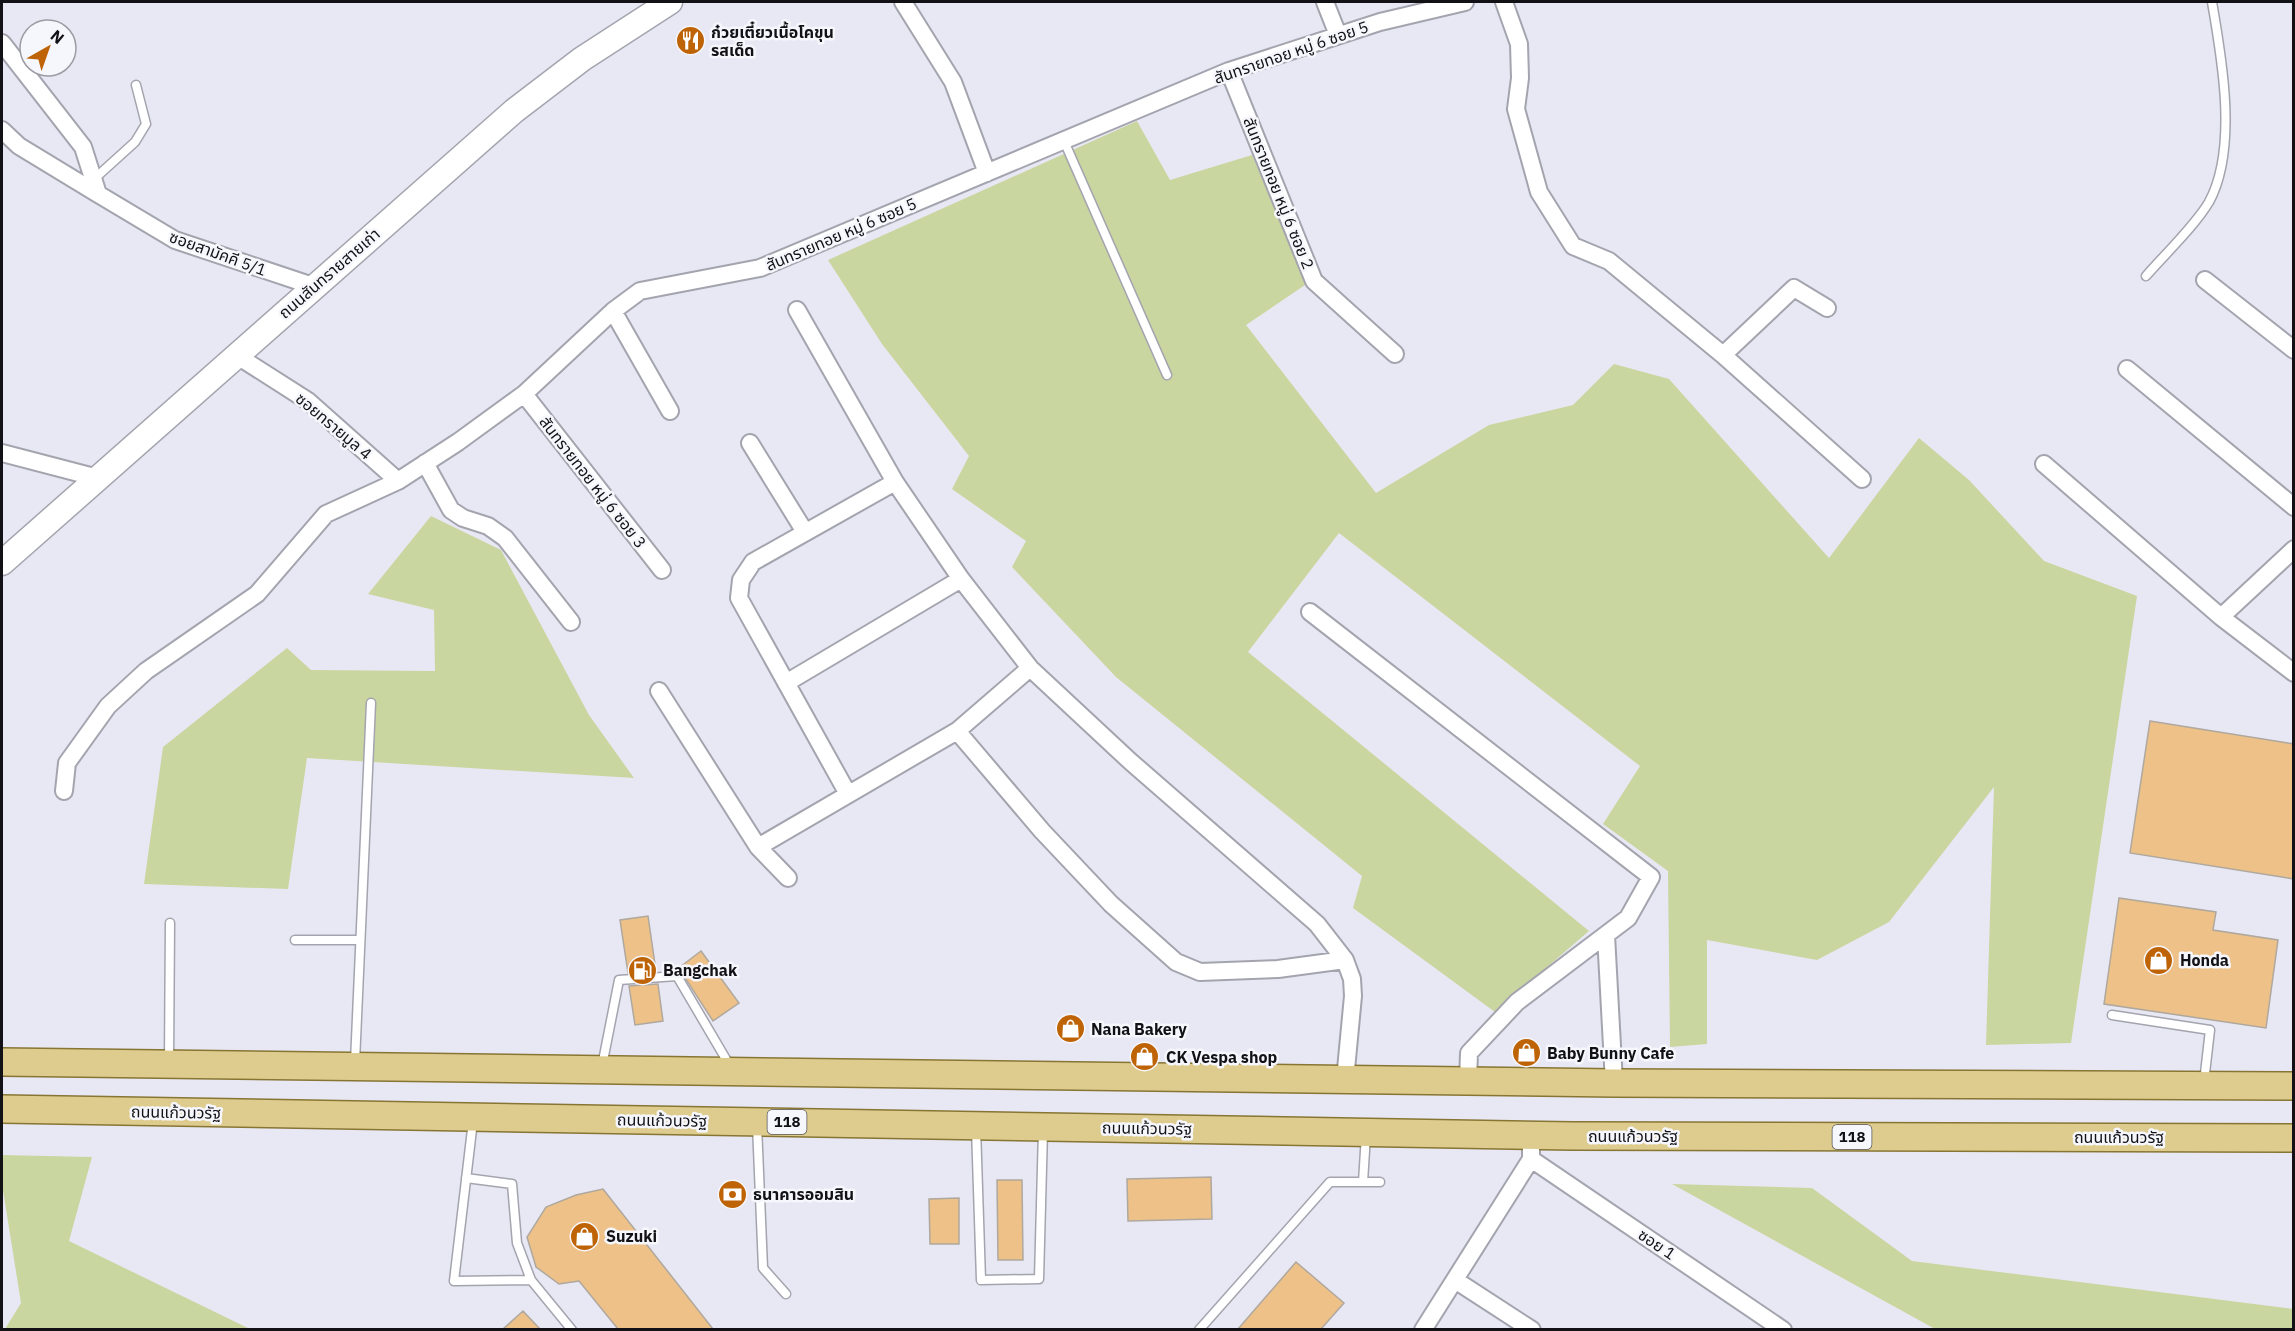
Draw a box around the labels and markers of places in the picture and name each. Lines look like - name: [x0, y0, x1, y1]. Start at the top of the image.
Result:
- place label: ก๋วยเตี๋ยวเนื้อโคขุน รสเด็ด: [711, 21, 834, 60]
- restaurant icon: ก๋วยเตี๋ยวเนื้อโคขุน รสเด็ด: [674, 25, 706, 57]
- shop icon: Honda: [2143, 944, 2175, 976]
- place label: Honda: [2180, 950, 2229, 970]
- fuel station icon: Bangchak: [626, 954, 658, 986]
- place label: Bangchak: [663, 960, 738, 980]
- shop icon: Nana Bakery: [1054, 1013, 1086, 1045]
- place label: Nana Bakery: [1091, 1019, 1187, 1039]
- shop icon: Baby Bunny Cafe: [1510, 1037, 1542, 1069]
- shop icon: CK Vespa shop: [1129, 1041, 1161, 1073]
- place label: Baby Bunny Cafe: [1547, 1043, 1674, 1063]
- place label: CK Vespa shop: [1166, 1047, 1277, 1067]
- bank icon: ธนาคารออมสิน: [716, 1178, 748, 1210]
- place label: ธนาคารออมสิน: [753, 1184, 854, 1204]
- shop icon: Suzuki: [569, 1220, 601, 1252]
- place label: Suzuki: [606, 1226, 657, 1246]

